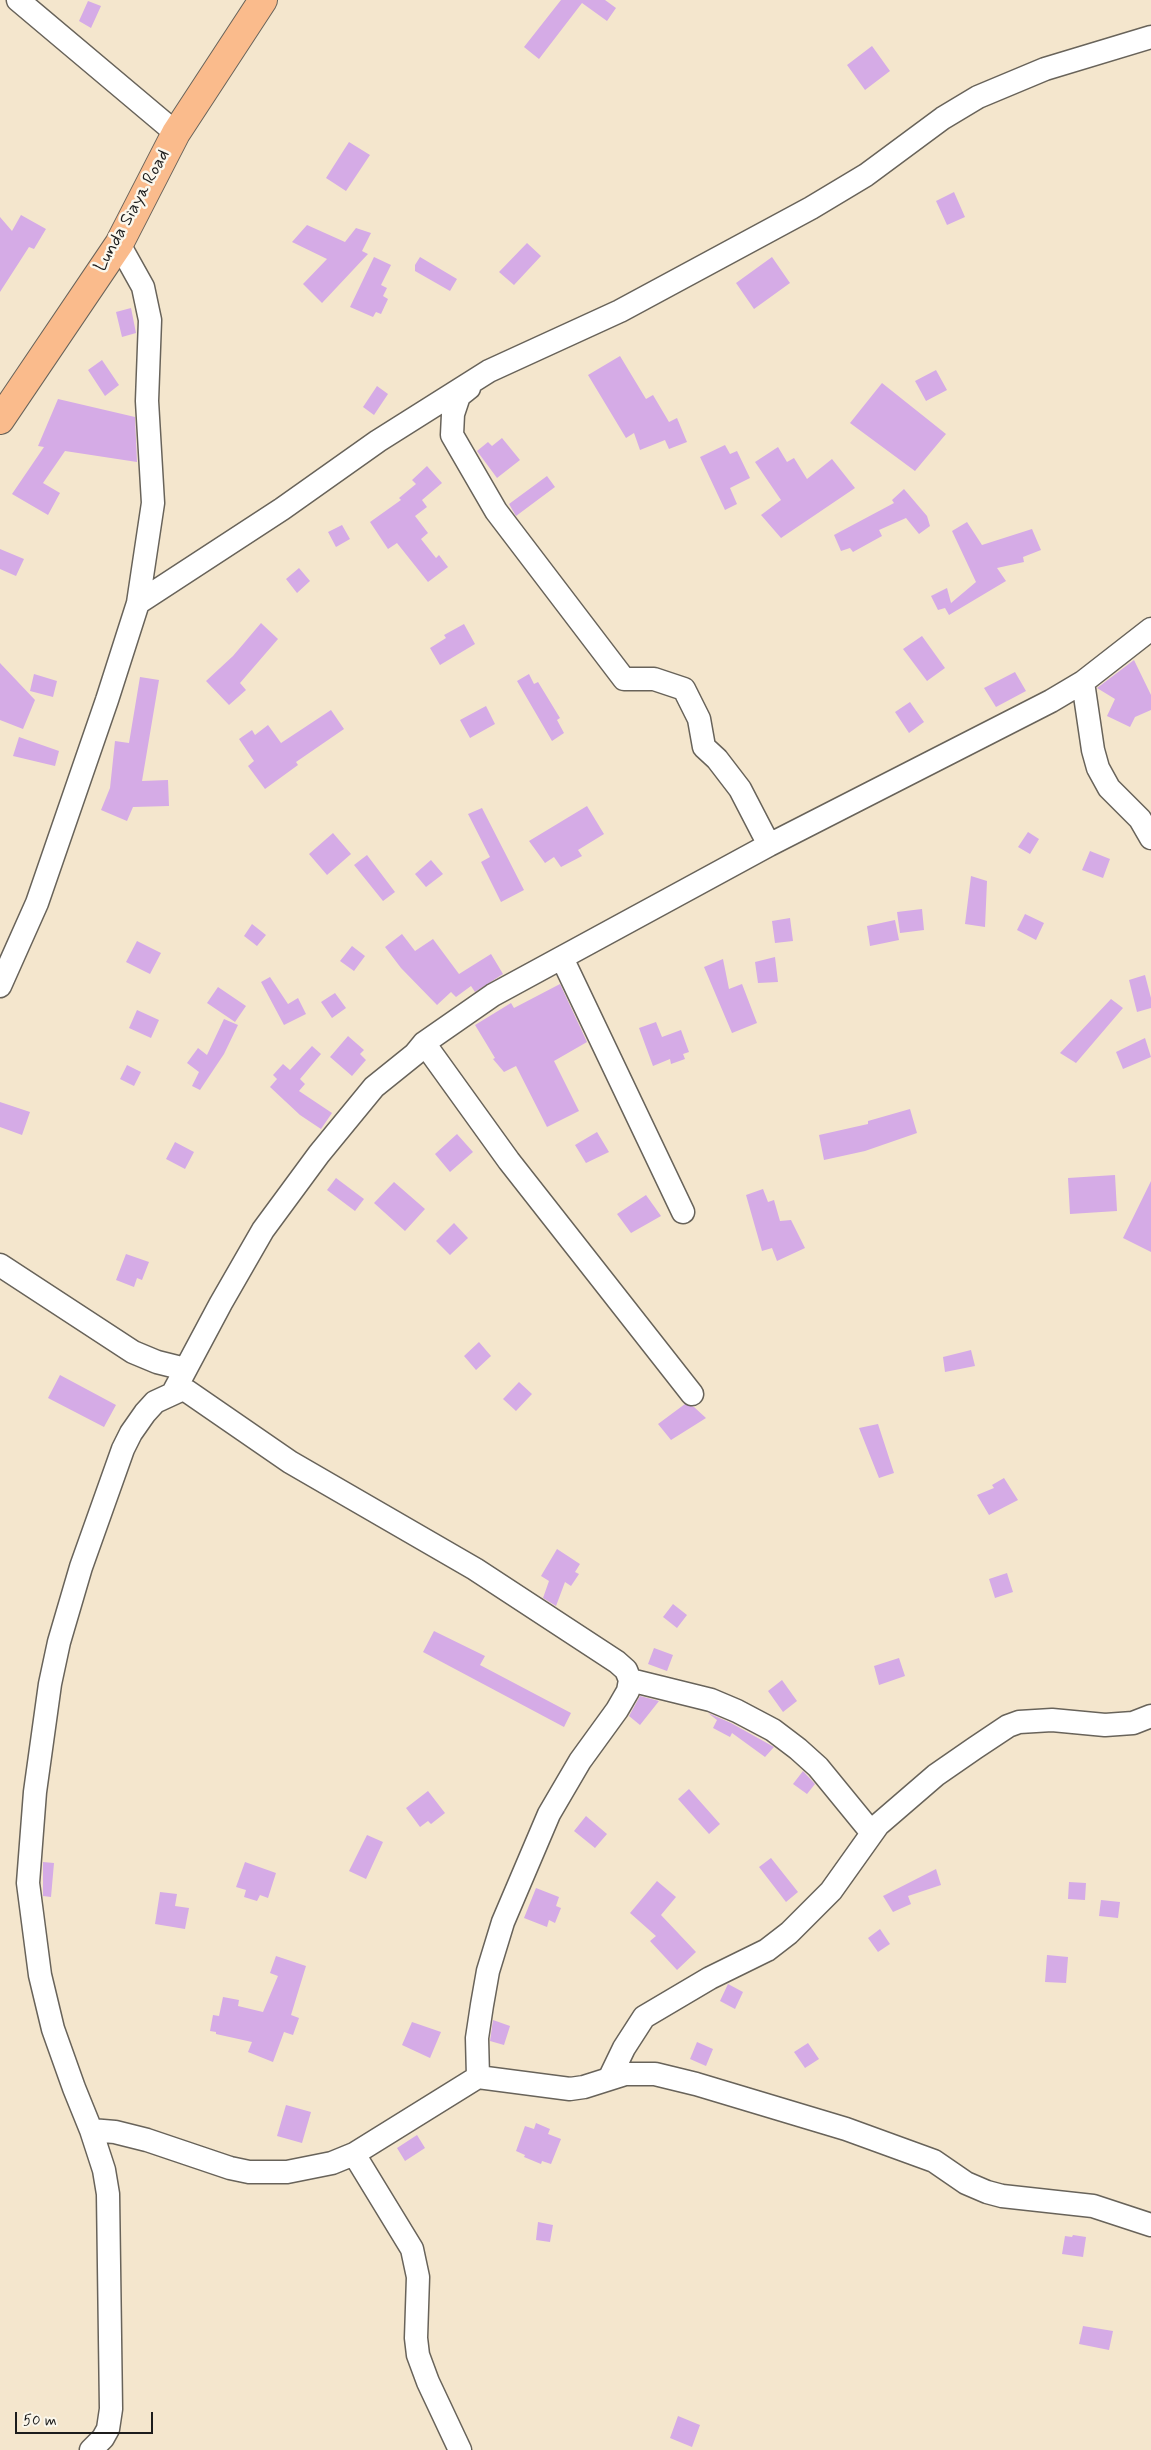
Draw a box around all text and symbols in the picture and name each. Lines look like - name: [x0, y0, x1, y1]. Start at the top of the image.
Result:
- street label: Lunda Siaya Road: [91, 146, 175, 276]
- scale bar: [18, 2402, 155, 2434]
- text: 50 m: [23, 2411, 57, 2431]

